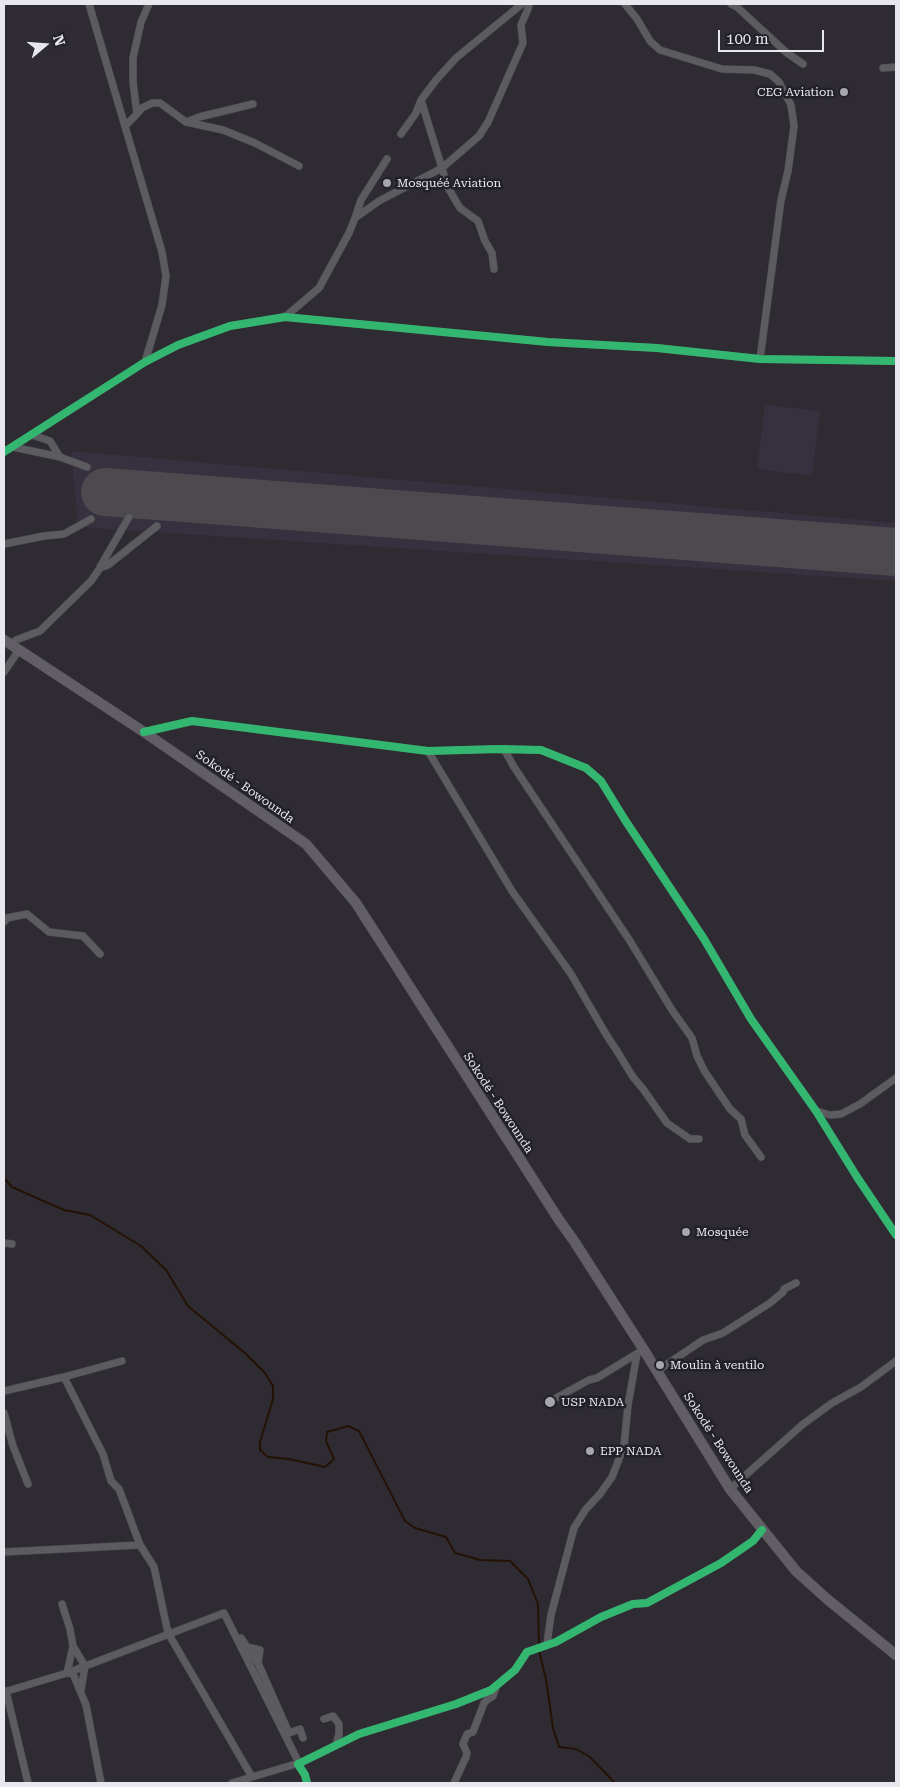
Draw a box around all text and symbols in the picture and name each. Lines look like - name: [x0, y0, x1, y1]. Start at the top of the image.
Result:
- north arrow: [20, 20, 70, 70]
- scale bar: [720, 20, 826, 52]
- text: 100 m: [726, 30, 769, 48]
- text: N: [50, 33, 69, 48]
- place label: CEG Aviation: [757, 85, 834, 99]
- marker: CEG Aviation: [838, 86, 850, 98]
- place label: Mosquéé Aviation: [397, 176, 501, 190]
- marker: Mosquéé Aviation: [381, 177, 393, 189]
- street label: Sokodé - Bowounda: [193, 748, 297, 826]
- street label: Sokodé - Bowounda: [460, 1050, 536, 1156]
- place label: Mosquée: [696, 1225, 749, 1239]
- marker: Mosquée: [680, 1226, 692, 1238]
- place label: Moulin à ventilo: [670, 1358, 764, 1372]
- marker: Moulin à ventilo: [654, 1359, 666, 1371]
- street label: Sokodé - Bowounda: [680, 1390, 756, 1496]
- marker: USP NADA: [543, 1395, 557, 1409]
- place label: USP NADA: [561, 1395, 624, 1409]
- place label: EPP NADA: [600, 1444, 661, 1458]
- marker: EPP NADA: [584, 1445, 596, 1457]

